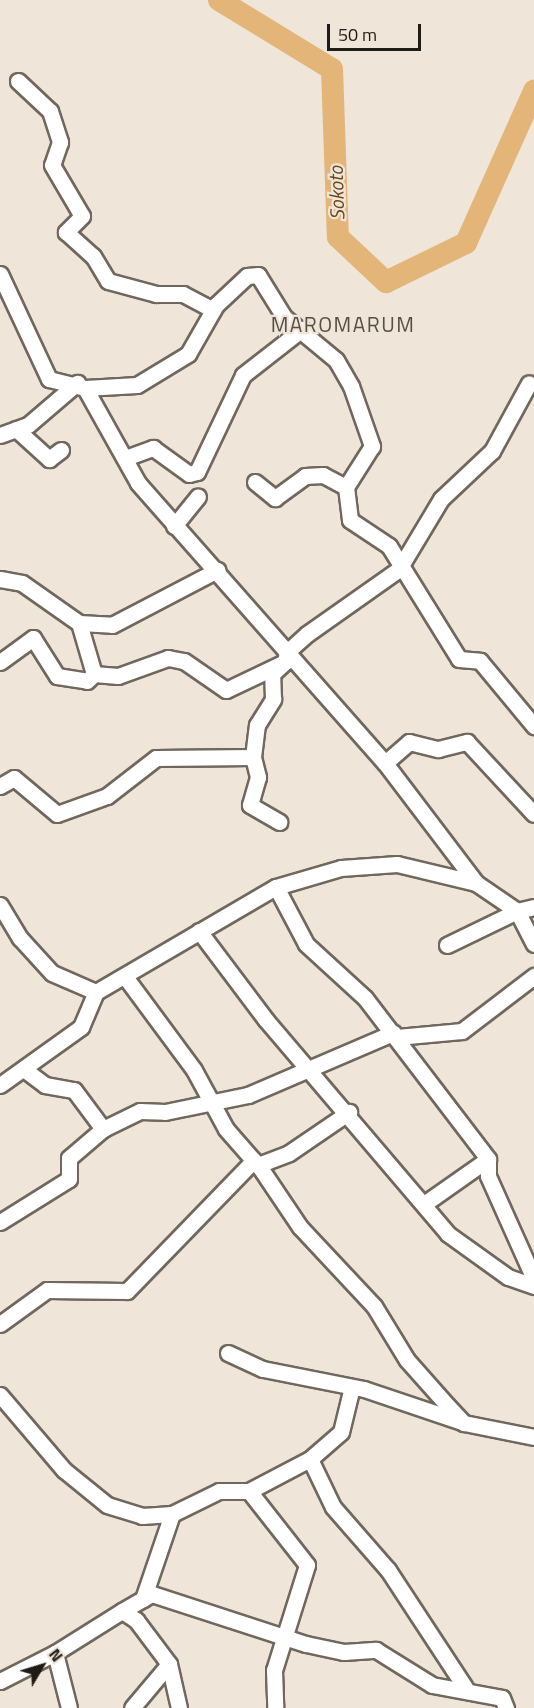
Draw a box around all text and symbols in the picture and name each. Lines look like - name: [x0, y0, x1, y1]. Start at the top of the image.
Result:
- scale bar: [330, 12, 424, 50]
- text: 50 m: [338, 21, 377, 48]
- water label: Sokoto: [323, 165, 349, 221]
- district label: MAROMARUM: [271, 311, 415, 337]
- north arrow: [12, 1636, 72, 1696]
- text: N: [43, 1643, 69, 1667]

